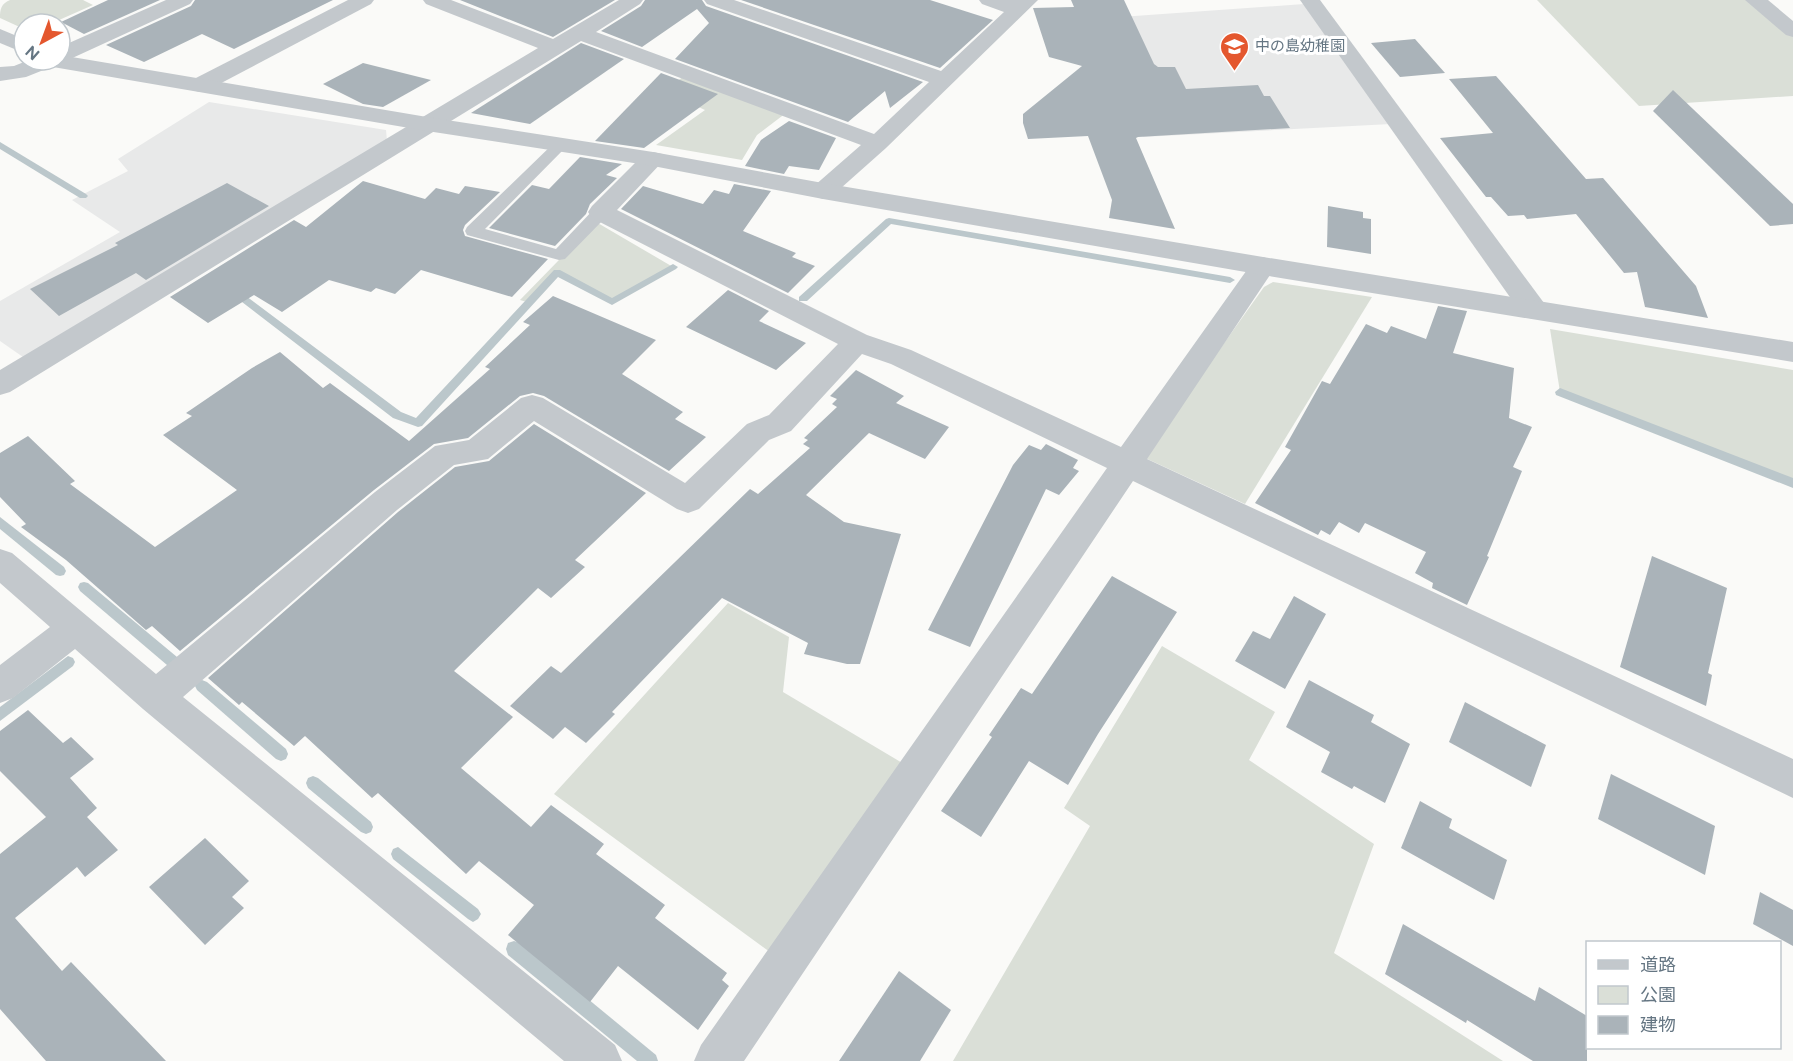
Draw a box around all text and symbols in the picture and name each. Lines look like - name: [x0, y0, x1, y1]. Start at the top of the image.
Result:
- north arrow: [12, 12, 72, 72]
- school or university icon: 中の島幼稚園: [1218, 30, 1250, 72]
- place label: 中の島幼稚園: [1255, 37, 1345, 55]
- text: N: [22, 42, 43, 64]
- legend: [1586, 941, 1781, 1049]
- text: 道路: [1640, 954, 1676, 976]
- text: 公園: [1640, 984, 1676, 1006]
- text: 建物: [1640, 1014, 1676, 1036]

